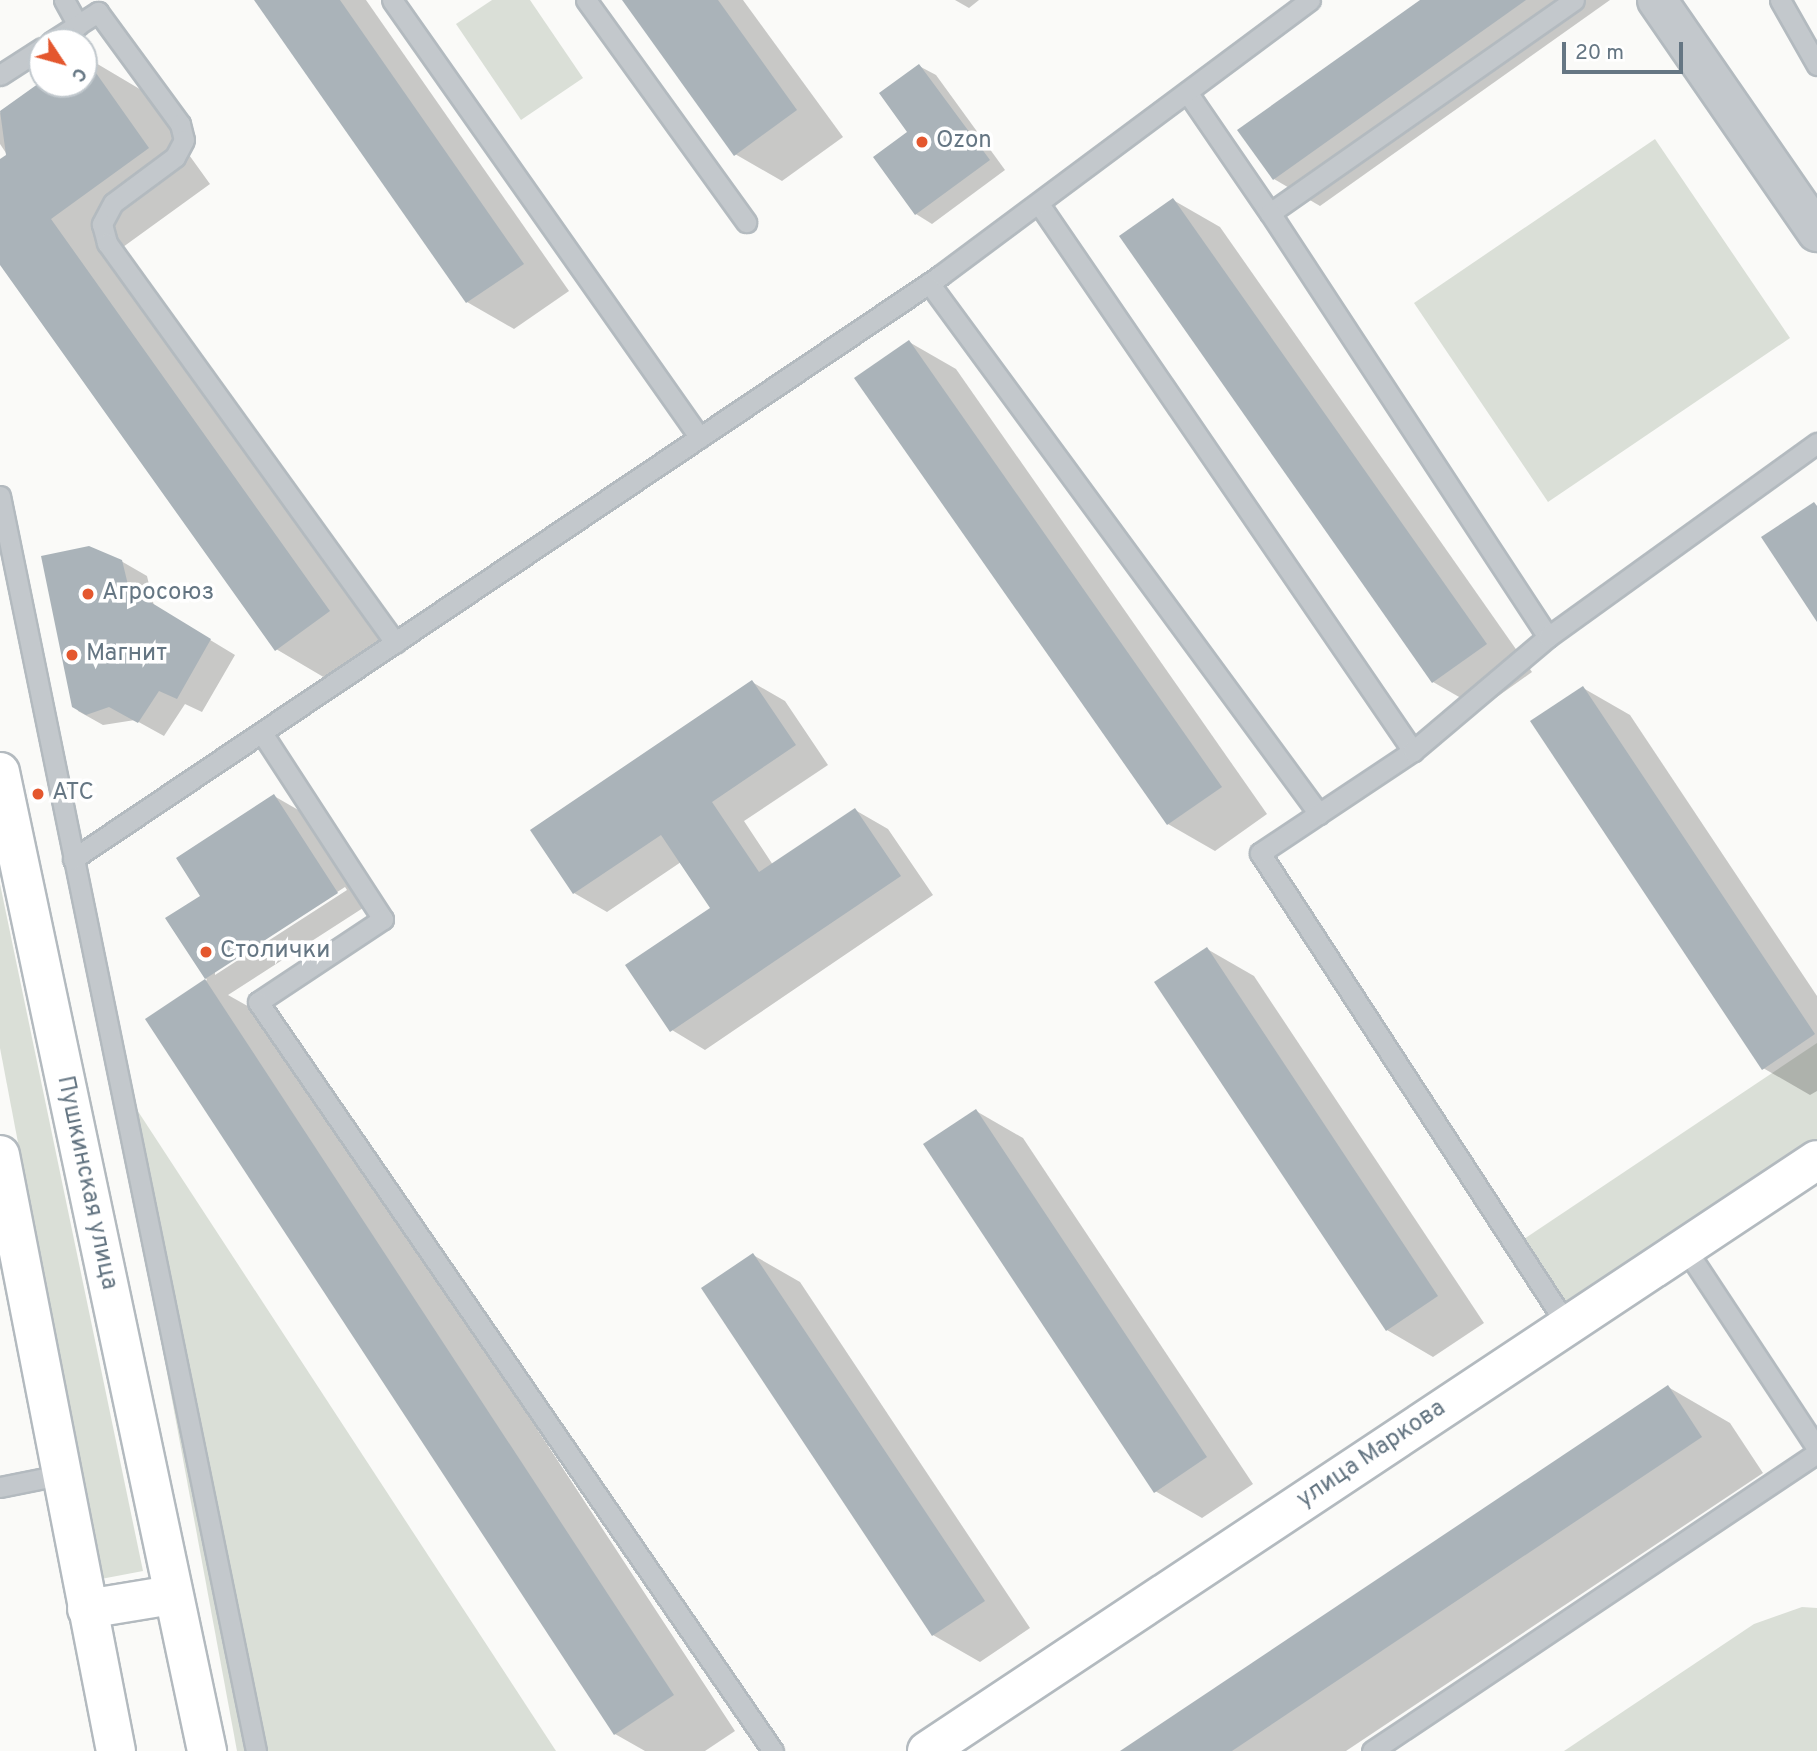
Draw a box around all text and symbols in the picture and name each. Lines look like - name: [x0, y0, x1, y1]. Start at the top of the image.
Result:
- north arrow: [28, 28, 98, 98]
- scale bar: [1565, 28, 1686, 72]
- text: 20 m: [1575, 40, 1624, 67]
- text: С: [65, 62, 92, 86]
- place label: Ozon: [936, 128, 992, 156]
- marker: Ozon: [914, 134, 930, 150]
- place label: Агросоюз: [102, 580, 214, 608]
- marker: Агросоюз: [80, 586, 96, 602]
- place label: Магнит: [86, 641, 167, 669]
- marker: Магнит: [64, 647, 80, 663]
- place label: АТС: [52, 780, 94, 808]
- marker: АТС: [30, 786, 46, 802]
- place label: Столички: [220, 938, 330, 966]
- marker: Столички: [198, 944, 214, 960]
- street label: Пушкинская улица: [49, 1073, 123, 1293]
- street label: улица Маркова: [1292, 1395, 1452, 1515]

